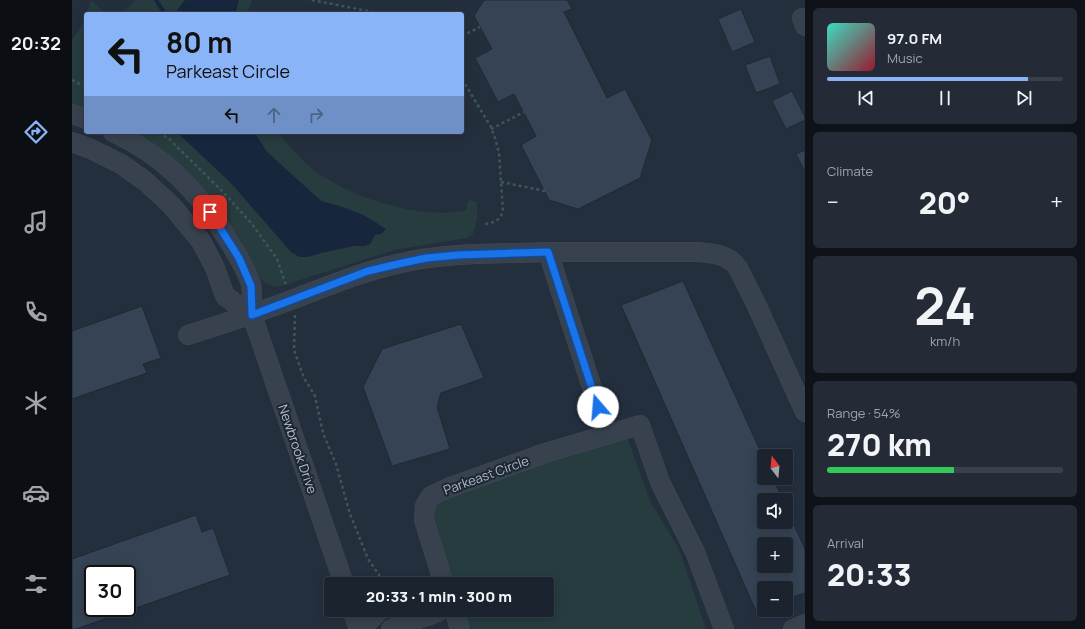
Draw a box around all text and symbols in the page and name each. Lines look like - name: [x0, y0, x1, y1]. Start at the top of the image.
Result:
- text: 80 m: [166, 23, 232, 61]
- icon: left: [100, 28, 152, 80]
- text: 97.0 FM: [887, 28, 942, 49]
- text: 20:32: [11, 31, 61, 55]
- text: Music: [887, 49, 923, 67]
- text: Parkeast Circle: [166, 59, 290, 83]
- icon: previous: [855, 87, 877, 109]
- icon: pause: [934, 87, 956, 109]
- icon: next: [1013, 87, 1035, 109]
- icon: left: [221, 104, 243, 126]
- icon: ahead: [263, 104, 285, 126]
- icon: right: [305, 104, 327, 126]
- icon: directions: [22, 118, 50, 146]
- text: Climate: [827, 162, 873, 180]
- text: 20°: [919, 182, 971, 223]
- text: −: [827, 187, 839, 217]
- text: +: [1050, 187, 1063, 217]
- pin: [193, 195, 227, 229]
- icon: arrive: [199, 201, 221, 223]
- icon: music: [22, 208, 50, 236]
- text: 24: [914, 270, 976, 341]
- icon: phone: [22, 298, 50, 326]
- text: km/h: [930, 332, 960, 350]
- position arrow: [577, 386, 619, 428]
- icon: climate: [22, 389, 50, 417]
- street label: Newbrook Drive: [274, 402, 322, 496]
- text: Range · 54%: [827, 404, 900, 422]
- text: 270 km: [827, 424, 932, 465]
- north arrow: [757, 449, 793, 485]
- map controls: [757, 449, 793, 617]
- street label: Parkeast Circle: [441, 451, 532, 499]
- icon: car: [22, 479, 50, 507]
- button: sound: [757, 493, 793, 529]
- text: Arrival: [827, 534, 864, 552]
- button: +: [757, 537, 793, 573]
- text: 20:33: [827, 554, 912, 595]
- speed limit sign: 30: [84, 565, 136, 617]
- icon: filters: [22, 570, 50, 598]
- button: −: [757, 581, 793, 617]
- text: 20:33 · 1 min · 300 m: [366, 586, 512, 607]

